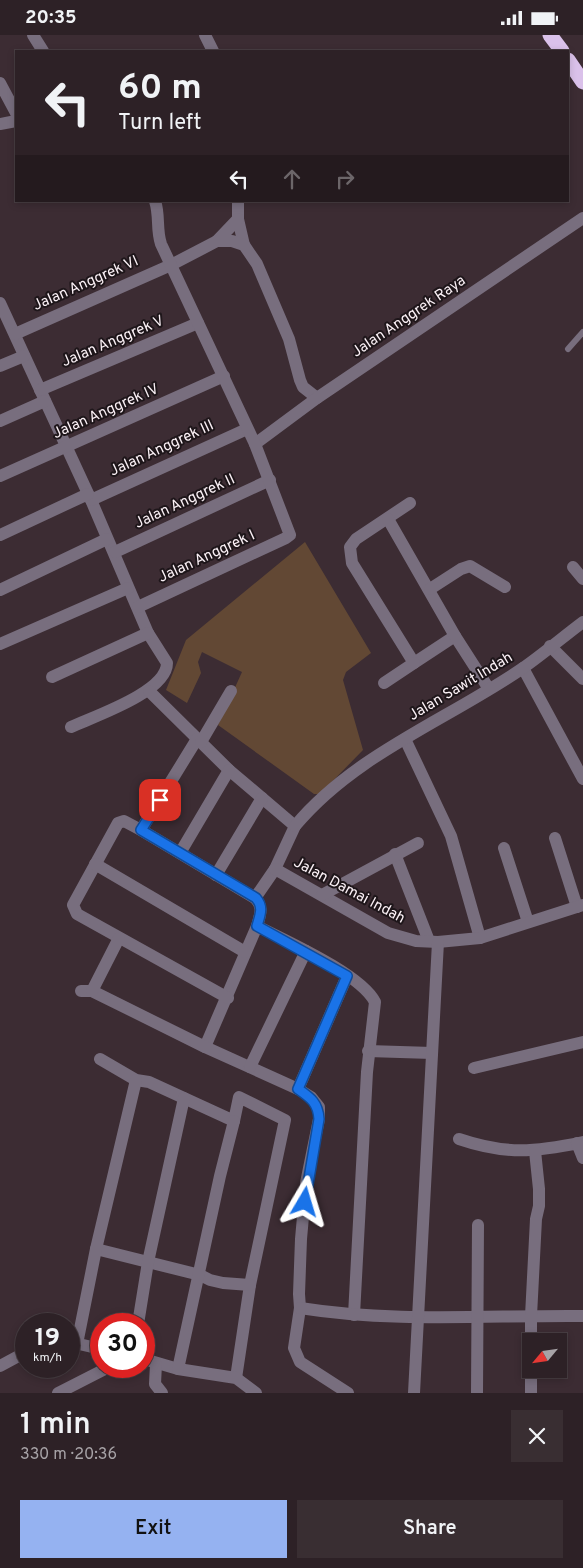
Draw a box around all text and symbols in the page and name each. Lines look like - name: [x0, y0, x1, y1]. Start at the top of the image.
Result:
- text: 20:35: [25, 6, 77, 30]
- text: 60 m: [118, 67, 202, 111]
- icon: left: [35, 70, 100, 135]
- text: Turn left: [118, 110, 201, 137]
- icon: left: [225, 165, 253, 193]
- icon: ahead: [278, 165, 306, 193]
- icon: right: [331, 165, 359, 193]
- street label: Jalan Anggrek VI: [30, 252, 142, 316]
- street label: Jalan Anggrek Raya: [348, 272, 470, 362]
- street label: Jalan Anggrek V: [59, 312, 167, 372]
- street label: Jalan Anggrek IV: [50, 380, 162, 444]
- street label: Jalan Anggrek III: [107, 417, 217, 481]
- street label: Jalan Anggrek II: [132, 470, 238, 534]
- street label: Jalan Anggrek I: [156, 526, 258, 588]
- street label: Jalan Sawit Indah: [405, 648, 517, 726]
- pin: [139, 779, 181, 821]
- icon: arrive: [146, 786, 174, 814]
- street label: Jalan Damai Indah: [290, 854, 408, 928]
- position arrow: [278, 1175, 330, 1227]
- speed limit sign: 30: [90, 1313, 155, 1378]
- text: 19: [35, 1323, 60, 1355]
- north arrow: [522, 1333, 568, 1377]
- map controls: [522, 1333, 567, 1378]
- text: km/h: [33, 1350, 62, 1366]
- text: 1 min: [20, 1407, 91, 1444]
- button: close: [511, 1410, 563, 1462]
- text: 330 m · 20:36: [20, 1445, 117, 1465]
- button: Exit: [20, 1500, 287, 1558]
- button: Share: [297, 1500, 563, 1558]

